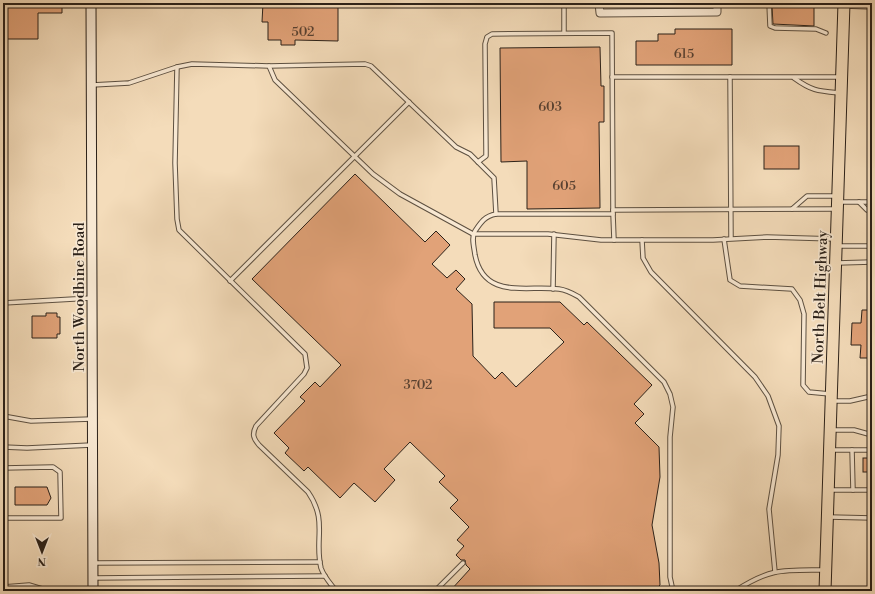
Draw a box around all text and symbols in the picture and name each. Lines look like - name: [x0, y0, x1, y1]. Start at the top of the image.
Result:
- house number: 502: [292, 24, 314, 40]
- house number: 615: [674, 46, 694, 62]
- house number: 603: [538, 99, 562, 115]
- house number: 605: [552, 178, 576, 194]
- street label: North Woodbine Road: [70, 222, 89, 372]
- street label: North Belt Highway: [809, 229, 832, 364]
- house number: 3702: [404, 377, 432, 393]
- north arrow: [22, 532, 62, 572]
- text: N: [37, 554, 46, 568]

